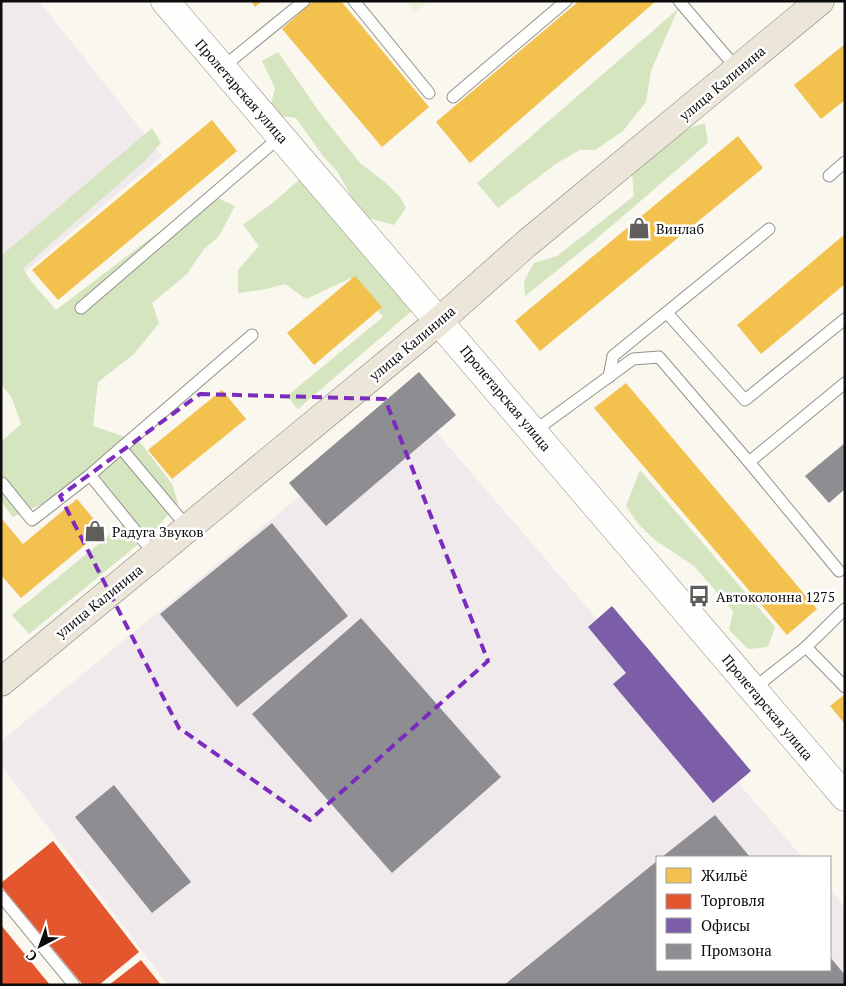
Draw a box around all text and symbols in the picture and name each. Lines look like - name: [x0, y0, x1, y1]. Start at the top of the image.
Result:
- street label: Пролетарская улица: [191, 35, 293, 147]
- street label: улица Калинина: [674, 41, 769, 125]
- shop icon: Винлаб: [626, 215, 652, 241]
- place label: Винлаб: [656, 219, 704, 238]
- street label: улица Калинина: [364, 301, 459, 385]
- street label: Пролетарская улица: [456, 341, 556, 455]
- shop icon: Радуга Звуков: [82, 518, 108, 544]
- place label: Радуга Звуков: [112, 522, 204, 541]
- street label: улица Калинина: [51, 560, 147, 643]
- bus stop icon: Автоколонна 1275: [686, 583, 712, 609]
- place label: Автоколонна 1275: [716, 587, 835, 606]
- street label: Пролетарская улица: [718, 650, 818, 764]
- legend: [656, 856, 831, 971]
- text: Жильё: [701, 865, 748, 885]
- text: Торговля: [701, 890, 765, 910]
- text: Офисы: [701, 915, 750, 935]
- north arrow: [15, 921, 65, 971]
- text: Промзона: [701, 940, 772, 960]
- text: С: [21, 946, 41, 966]

